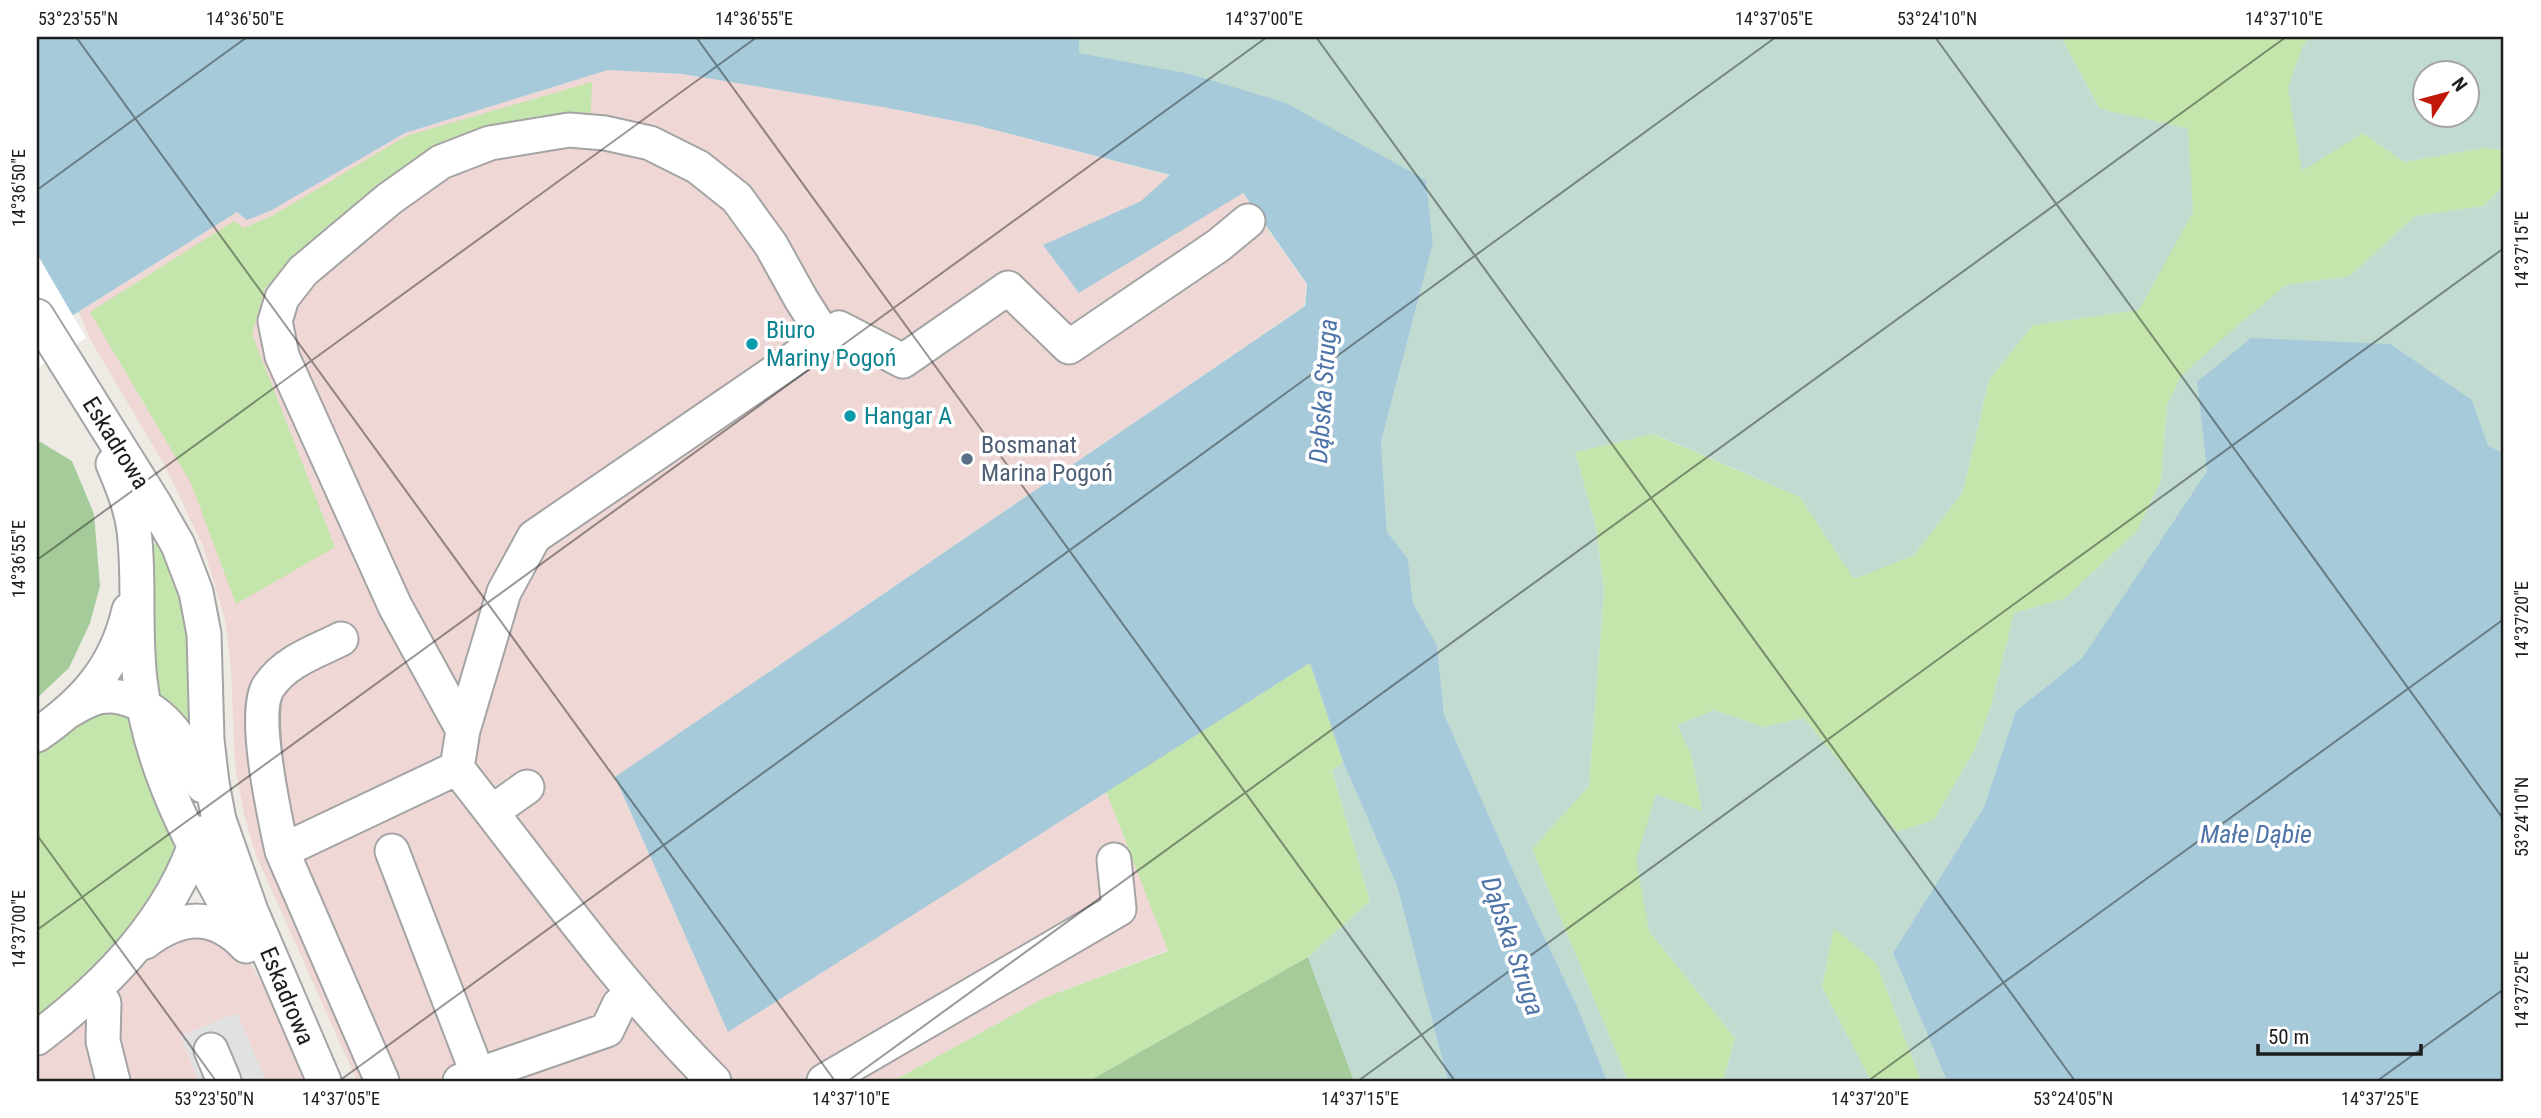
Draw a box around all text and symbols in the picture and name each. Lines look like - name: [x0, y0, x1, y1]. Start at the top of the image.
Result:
- text: 53°23'55"N: [38, 8, 118, 29]
- text: 14°36'50"E: [206, 8, 284, 29]
- text: 14°36'55"E: [715, 8, 793, 29]
- text: 14°37'00"E: [1225, 8, 1303, 29]
- text: 14°37'05"E: [1735, 8, 1813, 29]
- text: 53°24'10"N: [1897, 8, 1977, 29]
- text: 14°37'10"E: [2245, 8, 2323, 29]
- north arrow: [2412, 60, 2482, 130]
- text: N: [2447, 73, 2472, 96]
- text: 14°36'50"E: [8, 149, 29, 227]
- text: 14°37'15"E: [2511, 211, 2532, 289]
- place label: Biuro Mariny Pogoń: [766, 316, 896, 372]
- water label: Dąbska Struga: [1303, 318, 1343, 464]
- marker: Biuro Mariny Pogoń: [744, 336, 760, 352]
- street label: Eskadrowa: [77, 392, 155, 494]
- place label: Hangar A: [864, 402, 952, 430]
- marker: Hangar A: [842, 408, 858, 424]
- place label: Bosmanat Marina Pogoń: [981, 431, 1113, 487]
- marker: Bosmanat Marina Pogoń: [959, 451, 975, 467]
- text: 14°36'55"E: [8, 520, 29, 598]
- text: 14°37'20"E: [2511, 581, 2532, 659]
- text: 53°24'10"N: [2511, 777, 2532, 857]
- water label: Małe Dąbie: [2200, 819, 2312, 849]
- water label: Dąbska Struga: [1475, 873, 1551, 1019]
- text: 14°37'00"E: [8, 890, 29, 968]
- street label: Eskadrowa: [254, 943, 320, 1049]
- text: 14°37'25"E: [2511, 951, 2532, 1029]
- scale bar: [2258, 1013, 2420, 1057]
- text: 50 m: [2268, 1025, 2309, 1049]
- text: 53°23'50"N: [174, 1088, 254, 1109]
- text: 14°37'05"E: [302, 1088, 380, 1109]
- text: 14°37'10"E: [812, 1088, 890, 1109]
- text: 14°37'15"E: [1321, 1088, 1399, 1109]
- text: 14°37'20"E: [1831, 1088, 1909, 1109]
- text: 53°24'05"N: [2033, 1088, 2113, 1109]
- text: 14°37'25"E: [2341, 1088, 2419, 1109]

